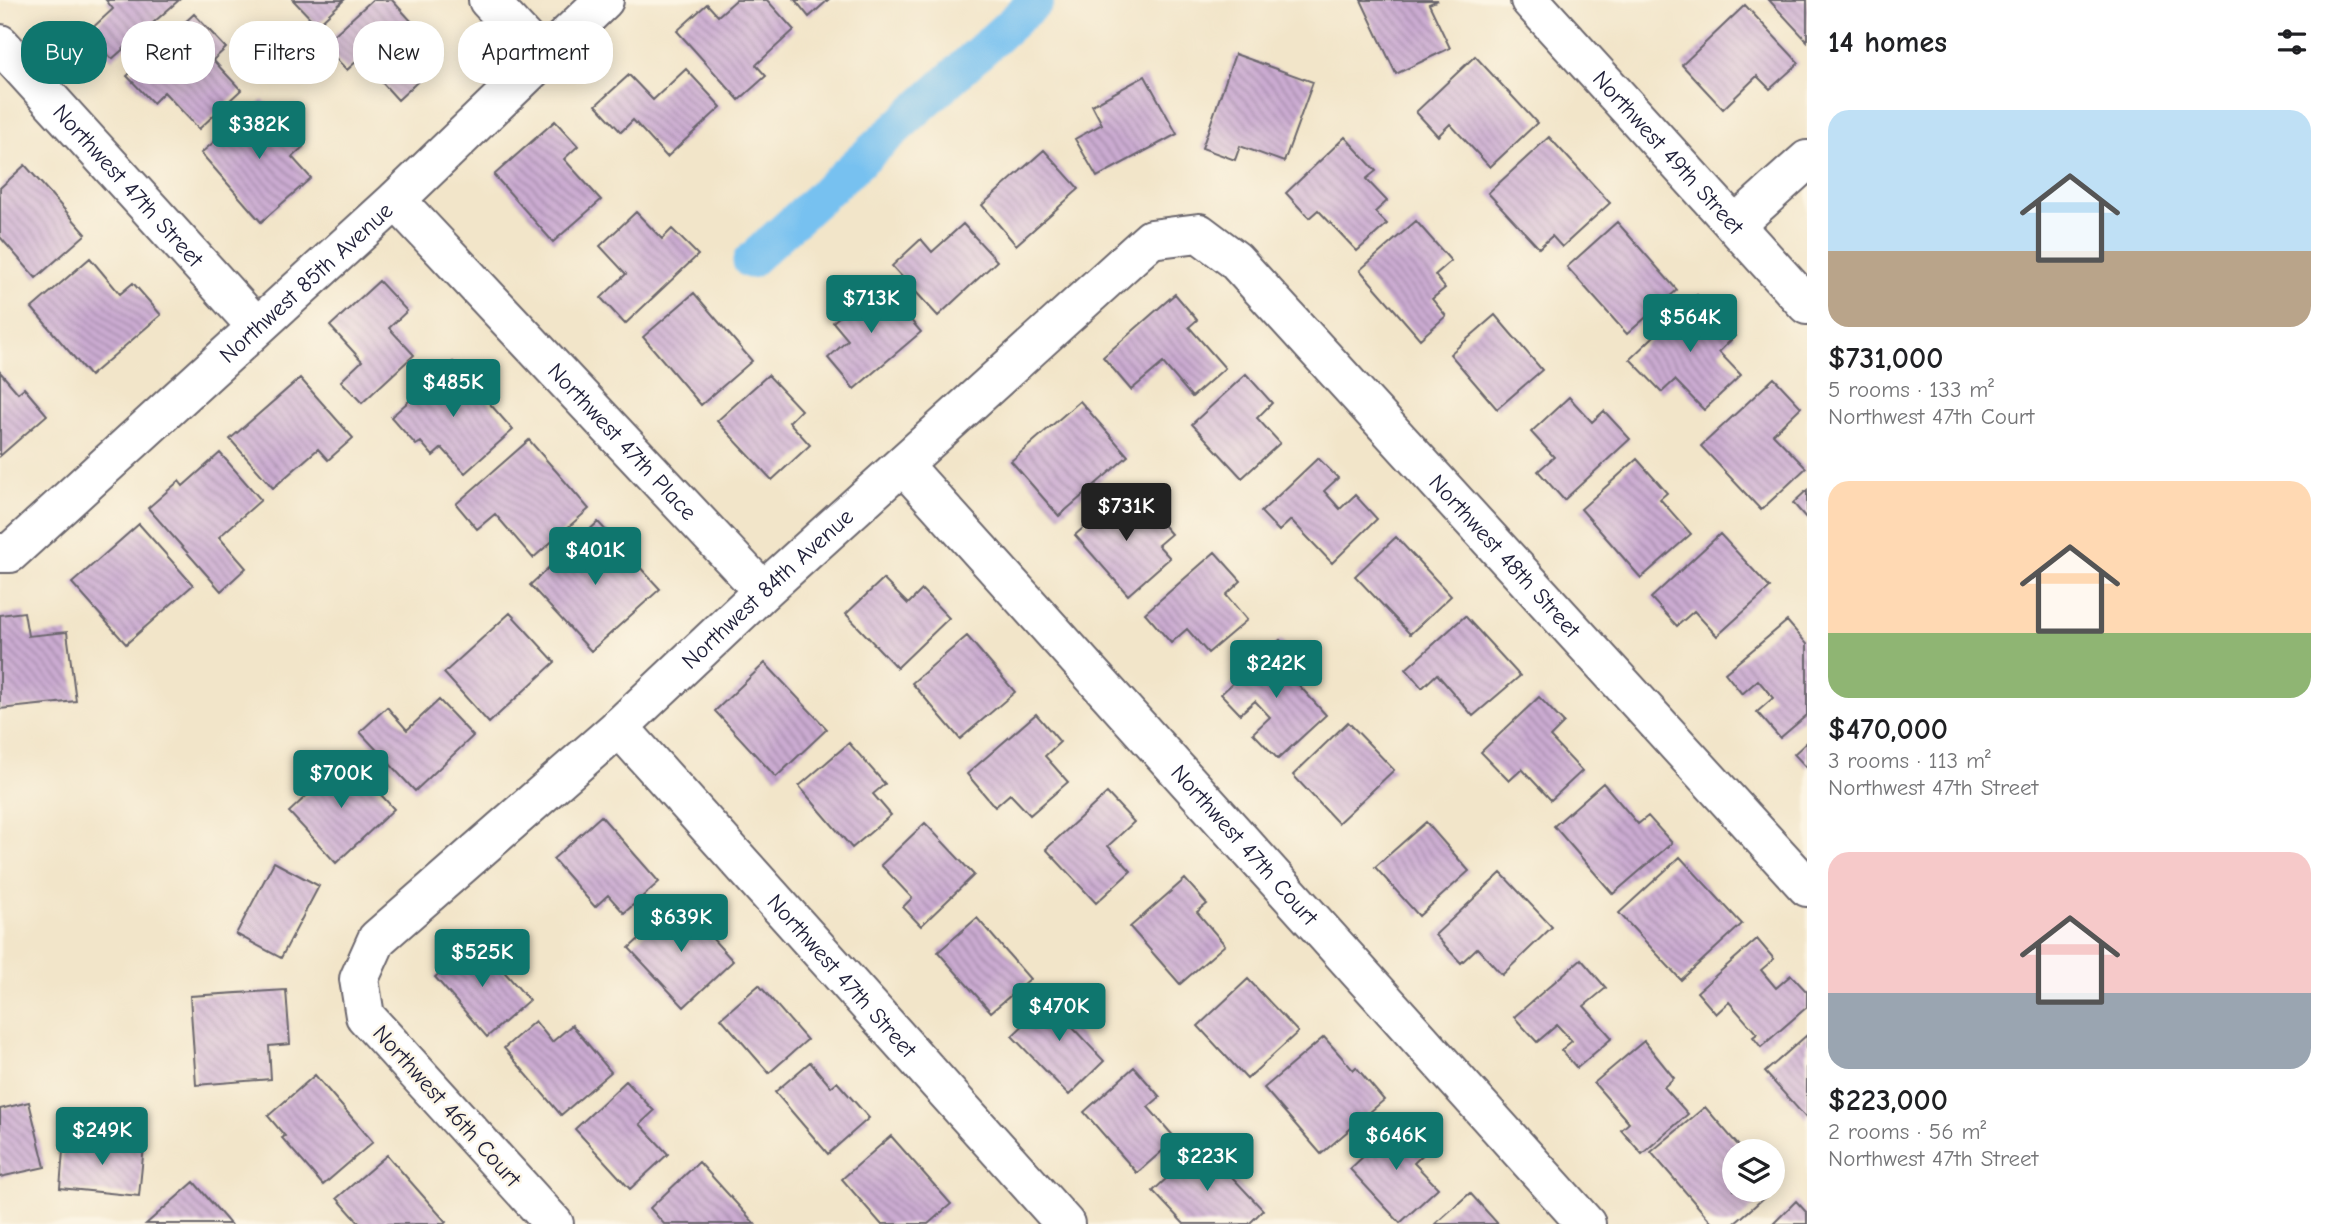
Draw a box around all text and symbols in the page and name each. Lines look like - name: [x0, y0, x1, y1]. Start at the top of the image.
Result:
- chip: Buy: [21, 21, 107, 84]
- chip: Rent: [121, 21, 215, 84]
- chip: Filters: [229, 21, 339, 84]
- chip: New: [353, 21, 444, 84]
- chip: Apartment: [458, 21, 613, 84]
- icon: filters: [2273, 23, 2311, 61]
- text: 14 homes: [1828, 25, 1947, 60]
- street label: Northwest 49th Street: [1587, 65, 1751, 241]
- street label: Northwest 47th Street: [48, 98, 210, 273]
- pin: $382K: [210, 102, 308, 161]
- text: $382K: [228, 110, 290, 137]
- icon: home: [2007, 155, 2133, 281]
- street label: Northwest 85th Avenue: [214, 196, 398, 368]
- pin: $713K: [822, 276, 920, 335]
- text: $713K: [842, 284, 900, 311]
- pin: $564K: [1641, 294, 1739, 354]
- text: $564K: [1659, 303, 1721, 330]
- text: $731,000: [1828, 341, 1943, 376]
- street label: Northwest 47th Place: [542, 357, 703, 525]
- pin: $485K: [404, 360, 502, 419]
- text: $485K: [422, 368, 484, 395]
- text: 5 rooms · 133 m²: [1828, 376, 1994, 403]
- text: Northwest 47th Court: [1828, 403, 2034, 430]
- street label: Northwest 48th Street: [1424, 469, 1587, 644]
- pin: $731K: [1077, 484, 1175, 543]
- text: $731K: [1097, 492, 1155, 519]
- street label: Northwest 84th Avenue: [676, 503, 858, 674]
- icon: home: [2007, 526, 2133, 652]
- pin: $401K: [546, 528, 644, 587]
- text: $401K: [565, 536, 625, 563]
- pin: $242K: [1227, 640, 1325, 700]
- text: $242K: [1246, 649, 1306, 676]
- text: $470,000: [1828, 712, 1948, 747]
- text: 3 rooms · 113 m²: [1828, 747, 1991, 774]
- pin: $700K: [292, 750, 390, 810]
- text: $700K: [309, 759, 373, 786]
- street label: Northwest 47th Court: [1166, 759, 1325, 932]
- text: Northwest 47th Street: [1828, 774, 2038, 801]
- street label: Northwest 47th Street: [762, 888, 923, 1064]
- pin: $639K: [632, 894, 730, 954]
- icon: home: [2007, 897, 2133, 1023]
- text: $639K: [650, 903, 712, 930]
- pin: $525K: [433, 930, 531, 989]
- text: $525K: [451, 938, 513, 965]
- pin: $470K: [1010, 984, 1108, 1043]
- text: $470K: [1028, 992, 1090, 1019]
- street label: Northwest 46th Court: [367, 1020, 528, 1193]
- text: $223,000: [1828, 1083, 1948, 1118]
- pin: $249K: [53, 1108, 151, 1167]
- pin: $646K: [1347, 1112, 1445, 1172]
- text: $249K: [72, 1116, 132, 1143]
- text: 2 rooms · 56 m²: [1828, 1118, 1986, 1145]
- text: $646K: [1365, 1121, 1427, 1148]
- pin: $223K: [1158, 1134, 1256, 1193]
- map controls: [1722, 1139, 1785, 1202]
- button: layers: [1722, 1139, 1785, 1202]
- text: $223K: [1176, 1142, 1238, 1169]
- text: Northwest 47th Street: [1828, 1145, 2038, 1172]

